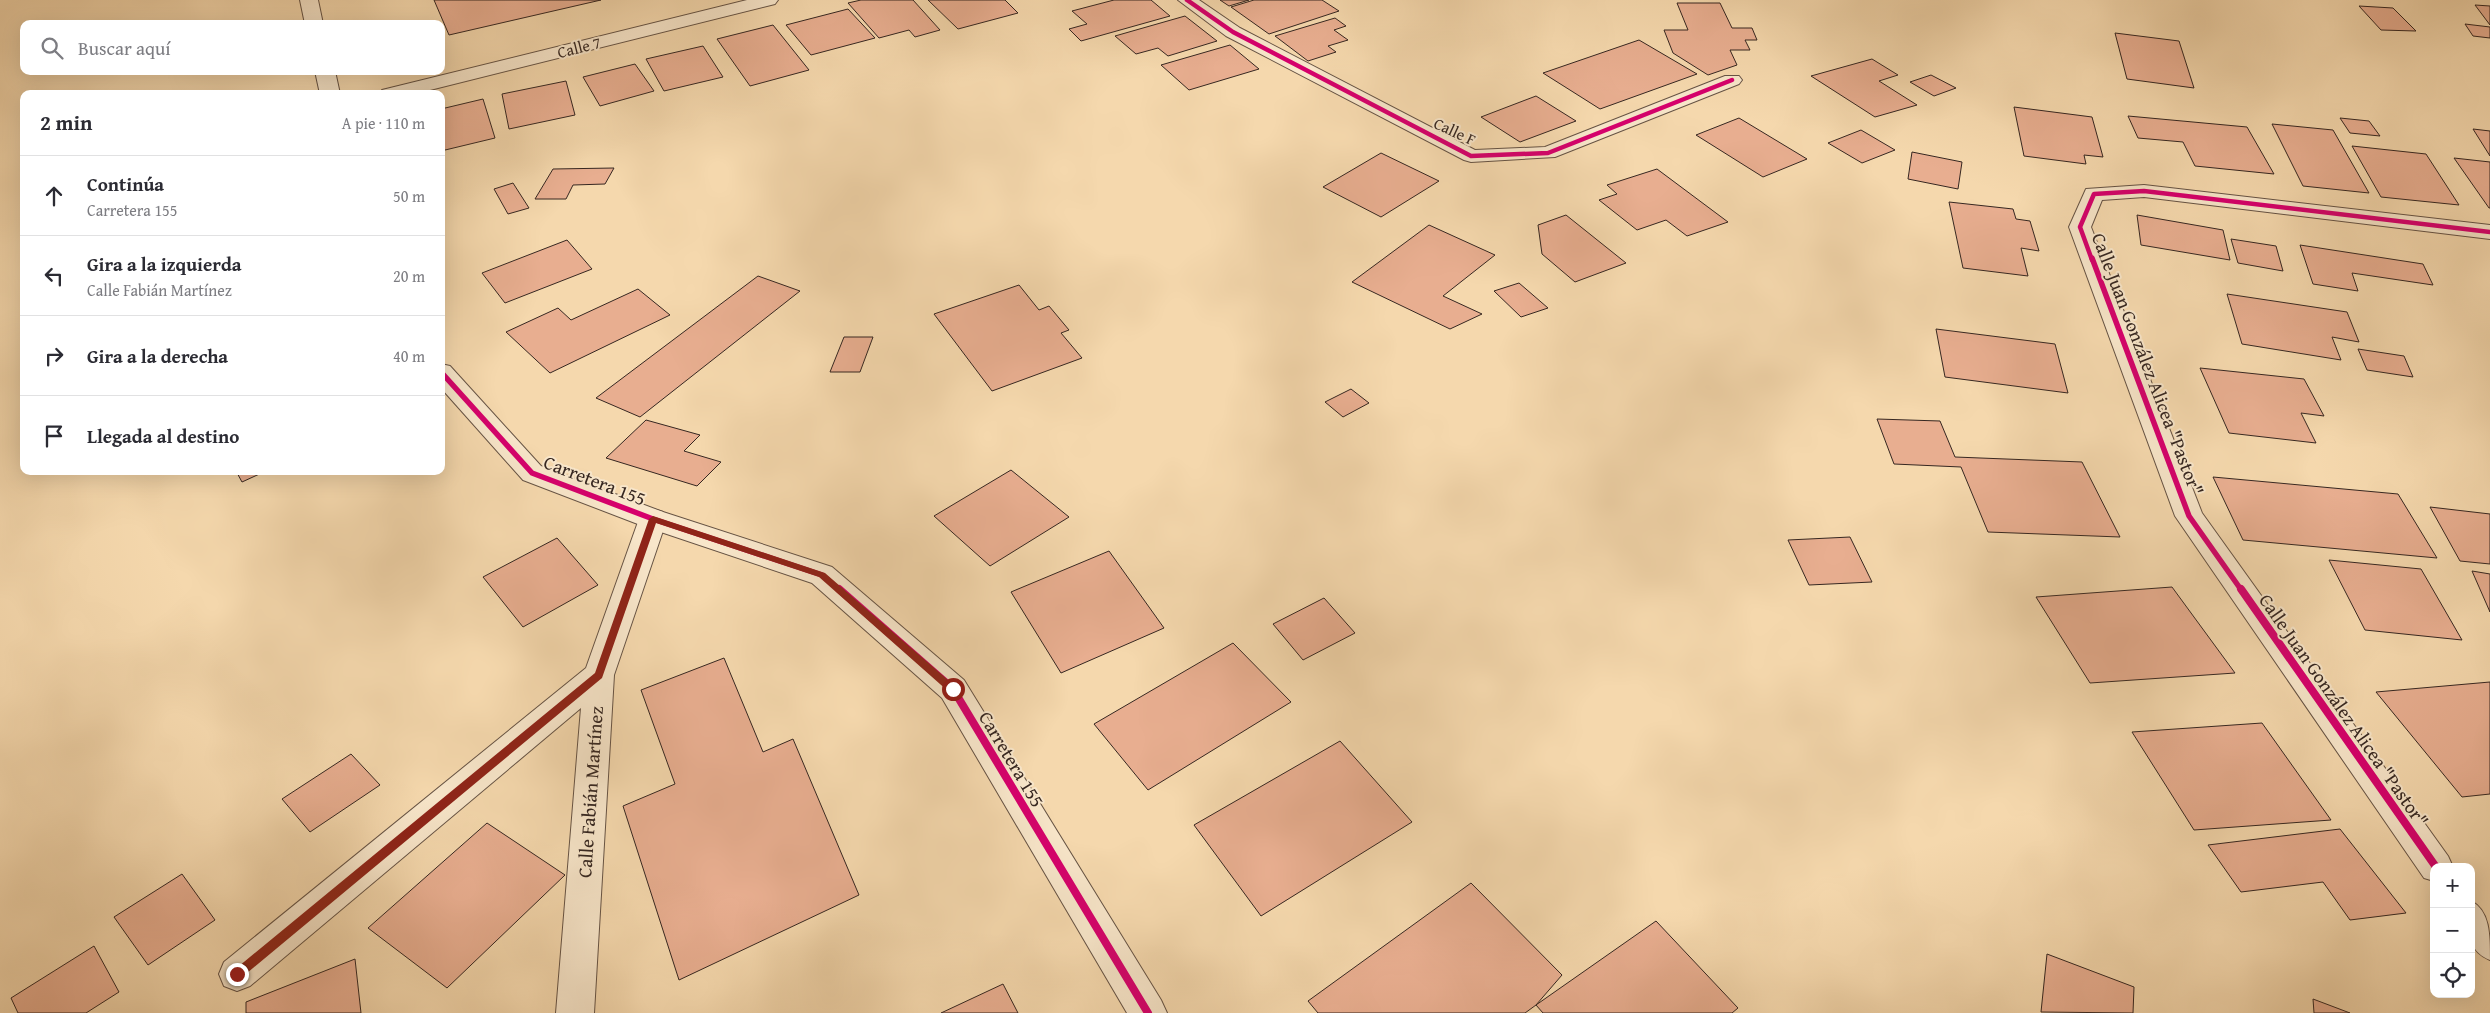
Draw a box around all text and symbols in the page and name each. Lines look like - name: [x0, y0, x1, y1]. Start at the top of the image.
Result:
- search box: [20, 20, 445, 75]
- street label: Calle 7: [555, 30, 604, 64]
- icon: search: [38, 34, 66, 62]
- text: Buscar aquí: [78, 34, 171, 62]
- text: 2 min: [40, 107, 92, 138]
- text: A pie · 110 m: [342, 111, 425, 135]
- street label: Calle F: [1430, 111, 1480, 151]
- text: Continúa: [87, 170, 164, 198]
- icon: ahead: [40, 182, 68, 210]
- text: 50 m: [393, 184, 425, 208]
- text: Carretera 155: [87, 198, 178, 222]
- street label: Calle Juan González Alicea "Pastor": [2085, 229, 2211, 499]
- text: Gira a la izquierda: [87, 250, 242, 278]
- icon: left: [40, 262, 68, 290]
- text: 20 m: [393, 264, 425, 288]
- text: Calle Fabián Martínez: [87, 278, 232, 302]
- icon: right: [40, 342, 68, 370]
- text: Gira a la derecha: [87, 342, 228, 370]
- text: 40 m: [393, 344, 425, 368]
- icon: arrive: [40, 422, 68, 450]
- text: Llegada al destino: [87, 422, 239, 450]
- street label: Carretera 155: [540, 448, 650, 512]
- street label: Calle Juan González Alicea "Pastor": [2252, 588, 2436, 832]
- route start: [942, 678, 965, 701]
- street label: Calle Fabián Martínez: [570, 705, 610, 879]
- street label: Carretera 155: [972, 706, 1052, 812]
- map controls: [2430, 863, 2475, 998]
- button: +: [2430, 863, 2475, 908]
- button: −: [2430, 908, 2475, 953]
- button: locate: [2430, 953, 2475, 998]
- route end: [226, 963, 249, 986]

